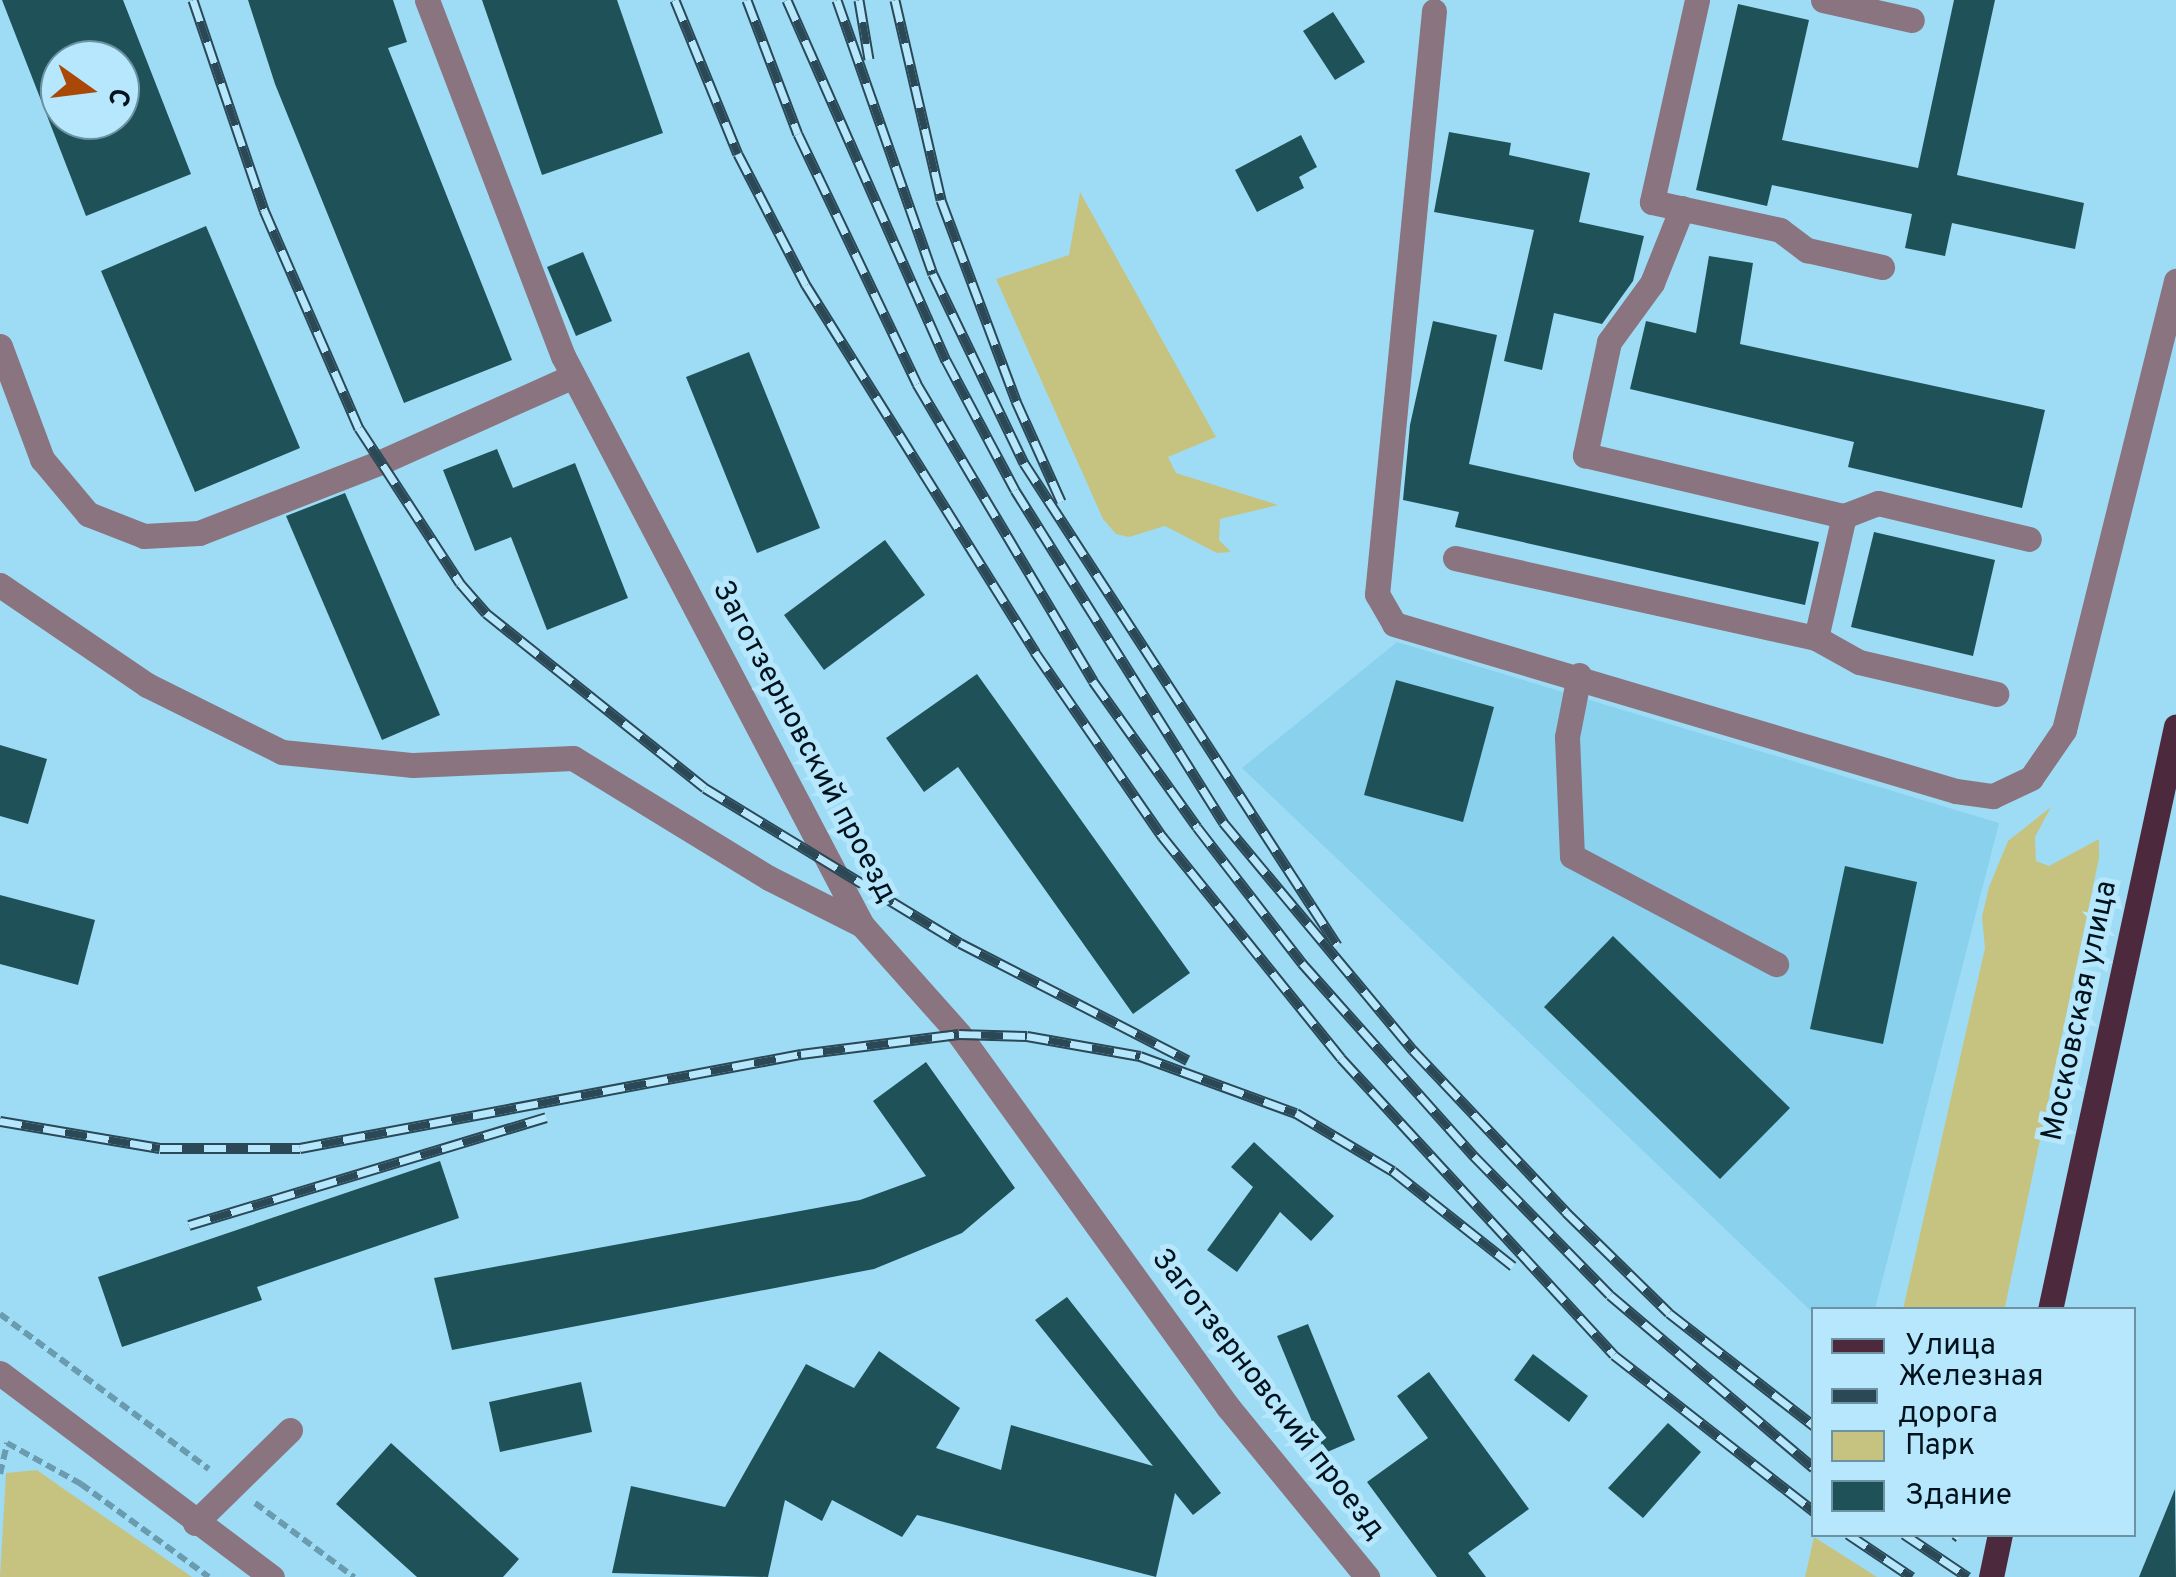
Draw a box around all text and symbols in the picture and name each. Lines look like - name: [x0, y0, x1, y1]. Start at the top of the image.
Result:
- north arrow: [40, 40, 140, 140]
- text: С: [98, 84, 137, 110]
- street label: Заготзерновский проезд: [703, 575, 903, 909]
- street label: Московская улица: [2036, 878, 2126, 1144]
- street label: Заготзерновский проезд: [1142, 1243, 1392, 1547]
- legend: [1811, 1307, 2136, 1537]
- text: Улица: [1905, 1328, 1996, 1365]
- text: Железная дорога: [1898, 1359, 2044, 1433]
- text: Парк: [1905, 1428, 1975, 1465]
- text: Здание: [1905, 1478, 2012, 1515]

